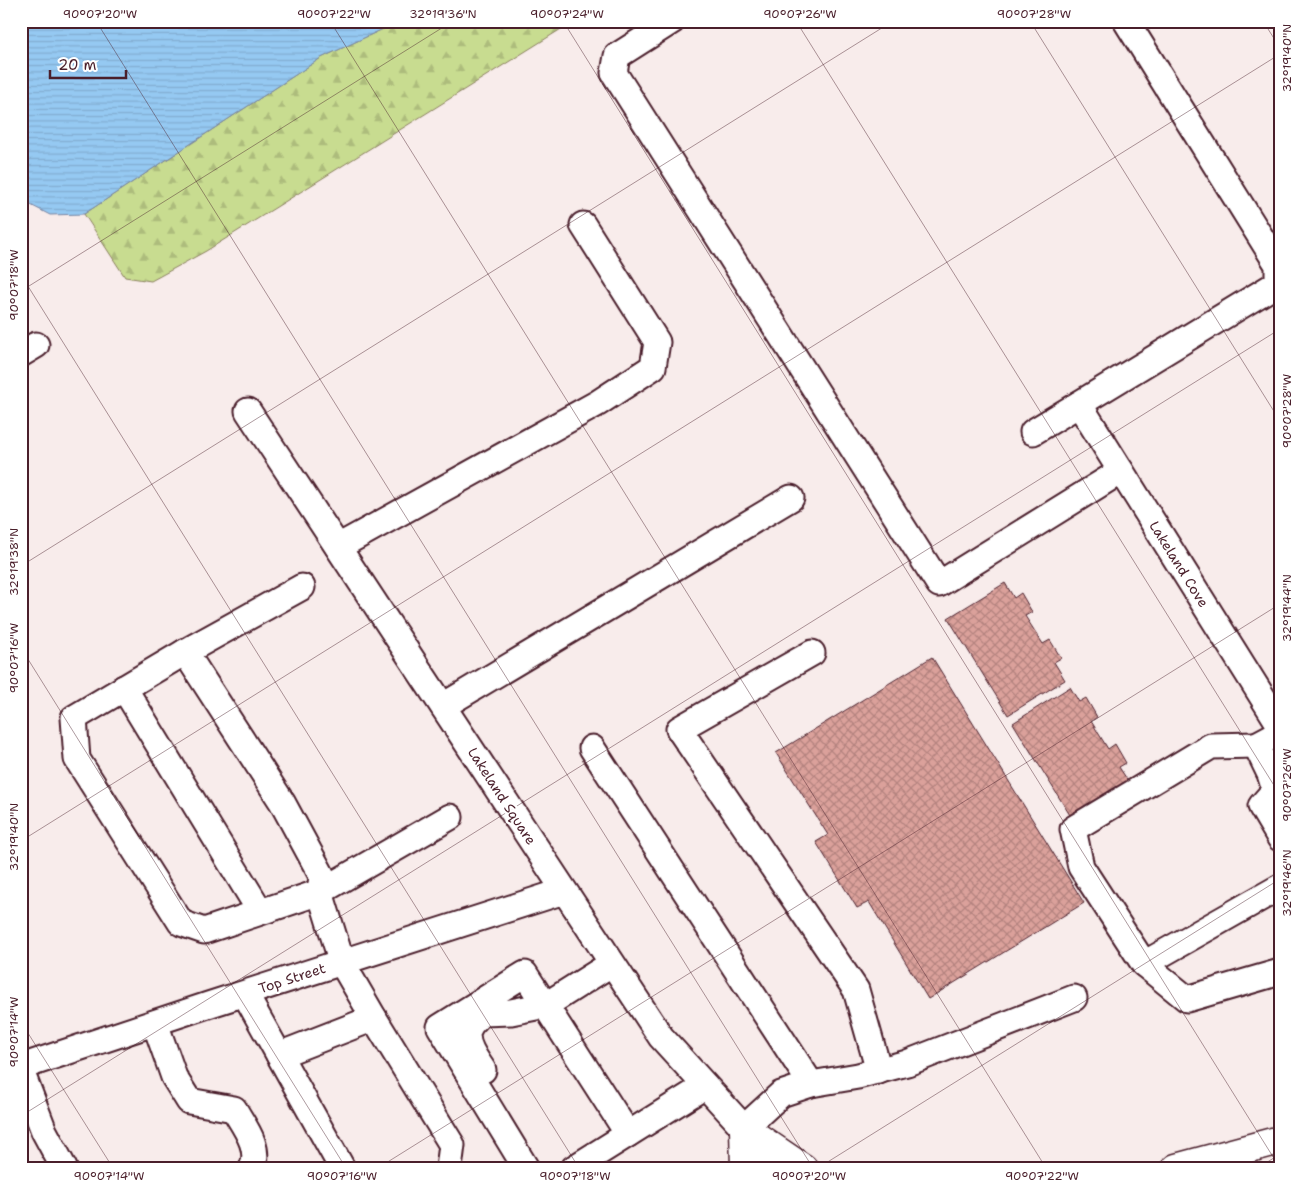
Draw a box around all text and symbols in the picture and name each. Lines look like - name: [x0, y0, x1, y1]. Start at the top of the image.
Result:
- text: 90°07'20"W: [63, 6, 137, 22]
- text: 90°07'22"W: [297, 6, 371, 22]
- text: 32°19'36"N: [409, 6, 477, 22]
- text: 90°07'24"W: [530, 6, 604, 22]
- text: 90°07'26"W: [763, 6, 837, 22]
- text: 90°07'28"W: [997, 6, 1071, 22]
- text: 32°19'40"N: [1279, 24, 1295, 92]
- scale bar: [50, 48, 126, 80]
- text: 20 m: [58, 55, 97, 75]
- text: 90°07'18"W: [6, 249, 22, 321]
- text: 90°07'28"W: [1279, 374, 1295, 448]
- street label: Lakeland Cove: [1145, 517, 1213, 611]
- text: 32°19'38"N: [6, 528, 22, 596]
- text: 32°19'44"N: [1279, 574, 1295, 642]
- text: 90°07'16"W: [6, 623, 22, 693]
- street label: Lakeland Square: [464, 744, 540, 848]
- text: 90°07'26"W: [1279, 748, 1295, 822]
- text: 32°19'40"N: [6, 803, 22, 871]
- text: 32°19'46"N: [1279, 849, 1295, 917]
- street label: Top Street: [256, 959, 328, 997]
- text: 90°07'14"W: [6, 996, 22, 1068]
- text: 90°07'14"W: [73, 1168, 145, 1184]
- text: 90°07'16"W: [307, 1168, 377, 1184]
- text: 90°07'18"W: [539, 1168, 611, 1184]
- text: 90°07'20"W: [772, 1168, 846, 1184]
- text: 90°07'22"W: [1005, 1168, 1079, 1184]

